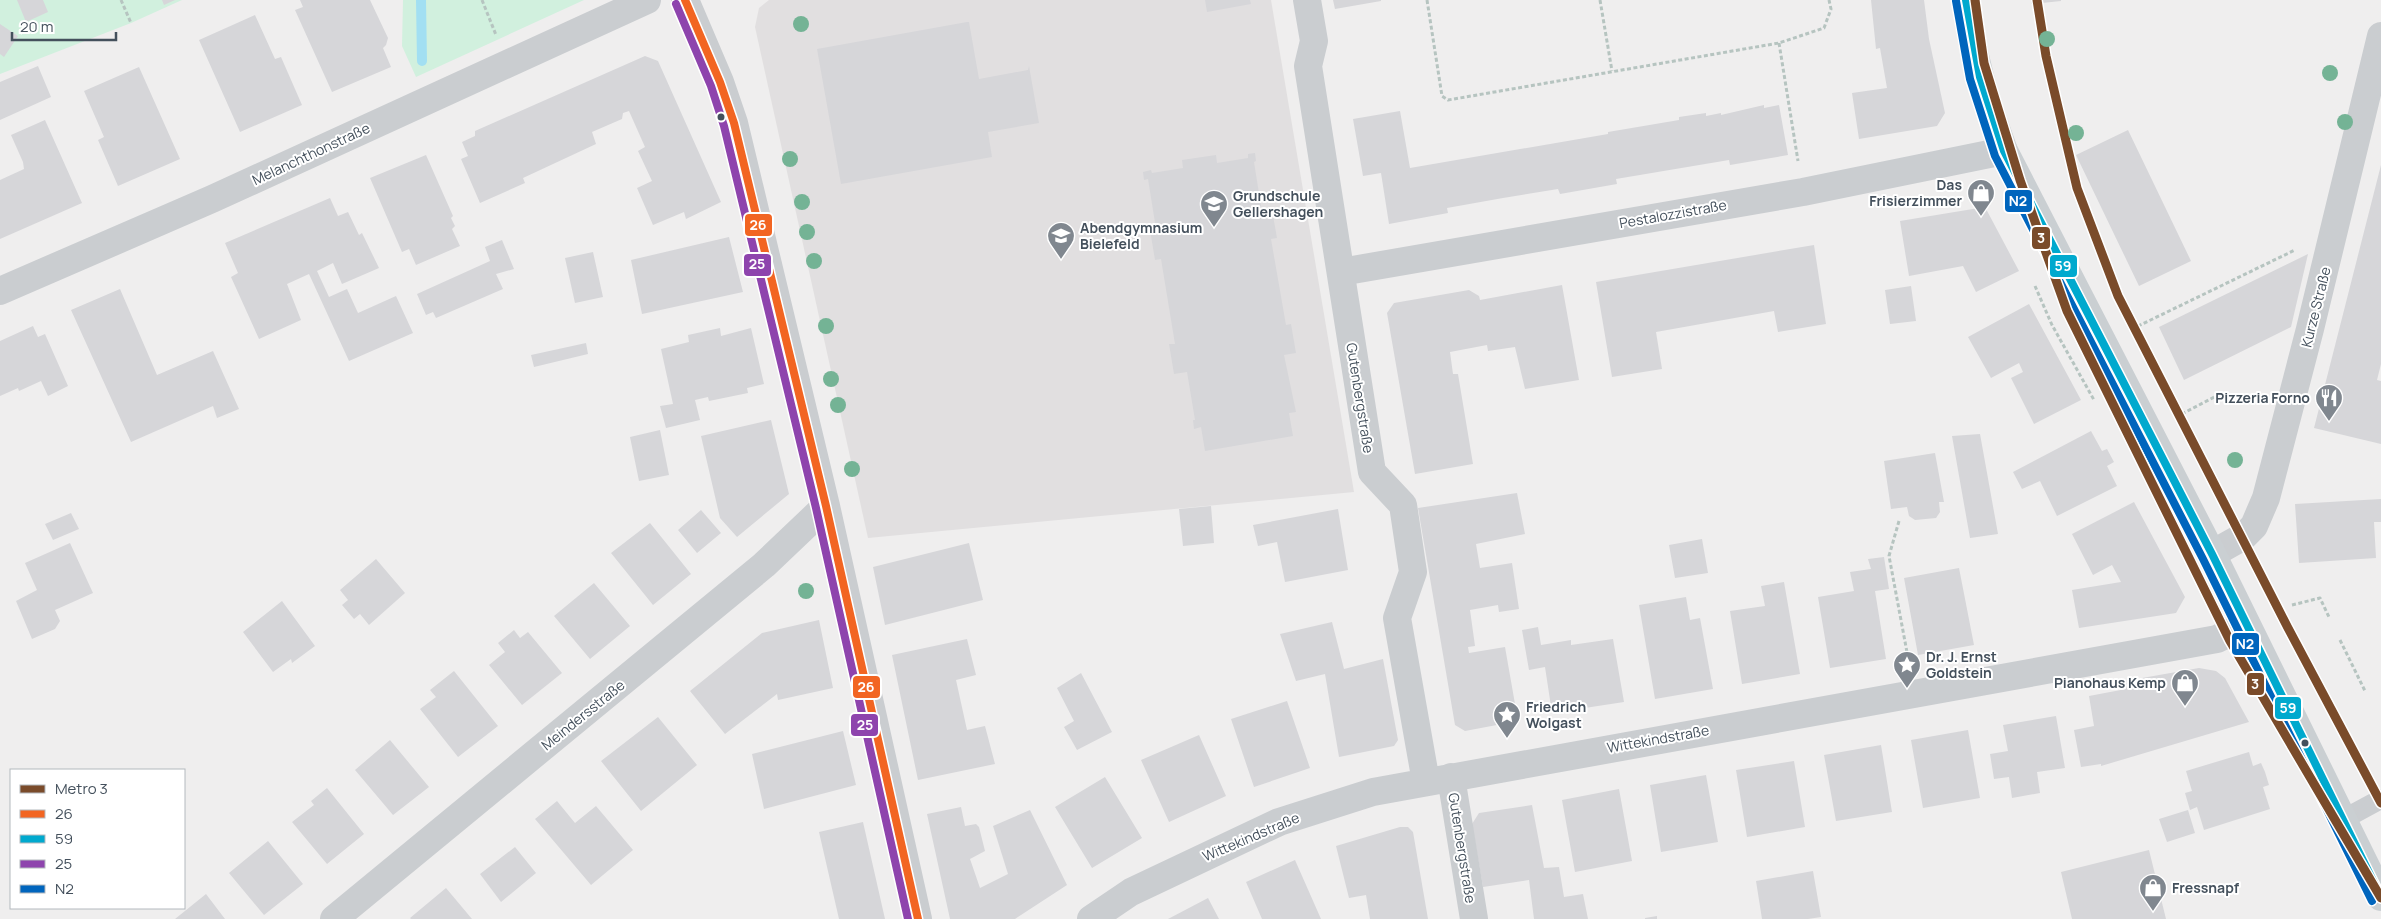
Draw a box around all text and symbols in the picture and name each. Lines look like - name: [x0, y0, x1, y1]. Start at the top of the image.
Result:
- scale bar: [12, 10, 116, 42]
- text: 20 m: [20, 16, 53, 37]
- unlabelled marker: [716, 112, 726, 122]
- street label: Melanchthonstraße: [249, 118, 373, 189]
- place label: Das Frisierzimmer: [1869, 175, 1962, 210]
- shop icon: Das Frisierzimmer: [1966, 178, 1996, 217]
- place label: Grundschule Gellershagen: [1233, 186, 1323, 221]
- school or university icon: Grundschule Gellershagen: [1199, 189, 1229, 228]
- line badge: N2: [2004, 189, 2033, 213]
- text: N2: [2009, 191, 2027, 210]
- street label: Pestalozzistraße: [1618, 195, 1728, 232]
- line badge: 26: [744, 213, 773, 237]
- text: 26: [749, 215, 767, 234]
- place label: Abendgymnasium Bielefeld: [1080, 218, 1202, 253]
- school or university icon: Abendgymnasium Bielefeld: [1046, 221, 1076, 260]
- line badge: 3: [2031, 226, 2051, 250]
- text: 3: [2037, 228, 2045, 247]
- line badge: 25: [743, 253, 772, 277]
- text: 25: [749, 254, 765, 273]
- line badge: 59: [2049, 254, 2078, 278]
- text: 59: [2055, 256, 2071, 275]
- street label: Kurze Straße: [2296, 265, 2335, 349]
- street label: Gutenbergstraße: [1342, 341, 1379, 454]
- restaurant icon: Pizzeria Forno: [2314, 383, 2344, 422]
- place label: Pizzeria Forno: [2215, 388, 2310, 407]
- line badge: N2: [2231, 632, 2260, 656]
- text: N2: [2236, 634, 2254, 653]
- place label: Dr. J. Ernst Goldstein: [1926, 647, 1997, 682]
- place icon: Dr. J. Ernst Goldstein: [1892, 650, 1922, 689]
- shop icon: Pianohaus Kemp: [2170, 668, 2200, 707]
- line badge: 3: [2246, 672, 2265, 696]
- place label: Pianohaus Kemp: [2054, 673, 2166, 692]
- text: 3: [2251, 674, 2259, 693]
- street label: Meindersstraße: [537, 675, 628, 754]
- line badge: 26: [852, 675, 881, 699]
- text: 26: [857, 677, 875, 696]
- line badge: 59: [2274, 696, 2302, 720]
- place label: Friedrich Wolgast: [1526, 697, 1586, 732]
- text: 59: [2280, 698, 2296, 717]
- place icon: Friedrich Wolgast: [1492, 700, 1522, 739]
- line badge: 25: [850, 713, 879, 737]
- text: 25: [857, 715, 873, 734]
- street label: Wittekindstraße: [1605, 720, 1711, 757]
- unlabelled marker: [2300, 738, 2310, 748]
- legend: [10, 769, 185, 909]
- text: Metro 3: [55, 778, 108, 799]
- street label: Gutenbergstraße: [1444, 791, 1481, 904]
- text: 26: [55, 803, 73, 824]
- street label: Wittekindstraße: [1199, 808, 1302, 866]
- text: 59: [55, 828, 73, 849]
- text: 25: [55, 853, 72, 874]
- shop icon: Fressnapf: [2138, 873, 2168, 912]
- text: N2: [55, 878, 74, 899]
- place label: Fressnapf: [2172, 878, 2240, 897]

